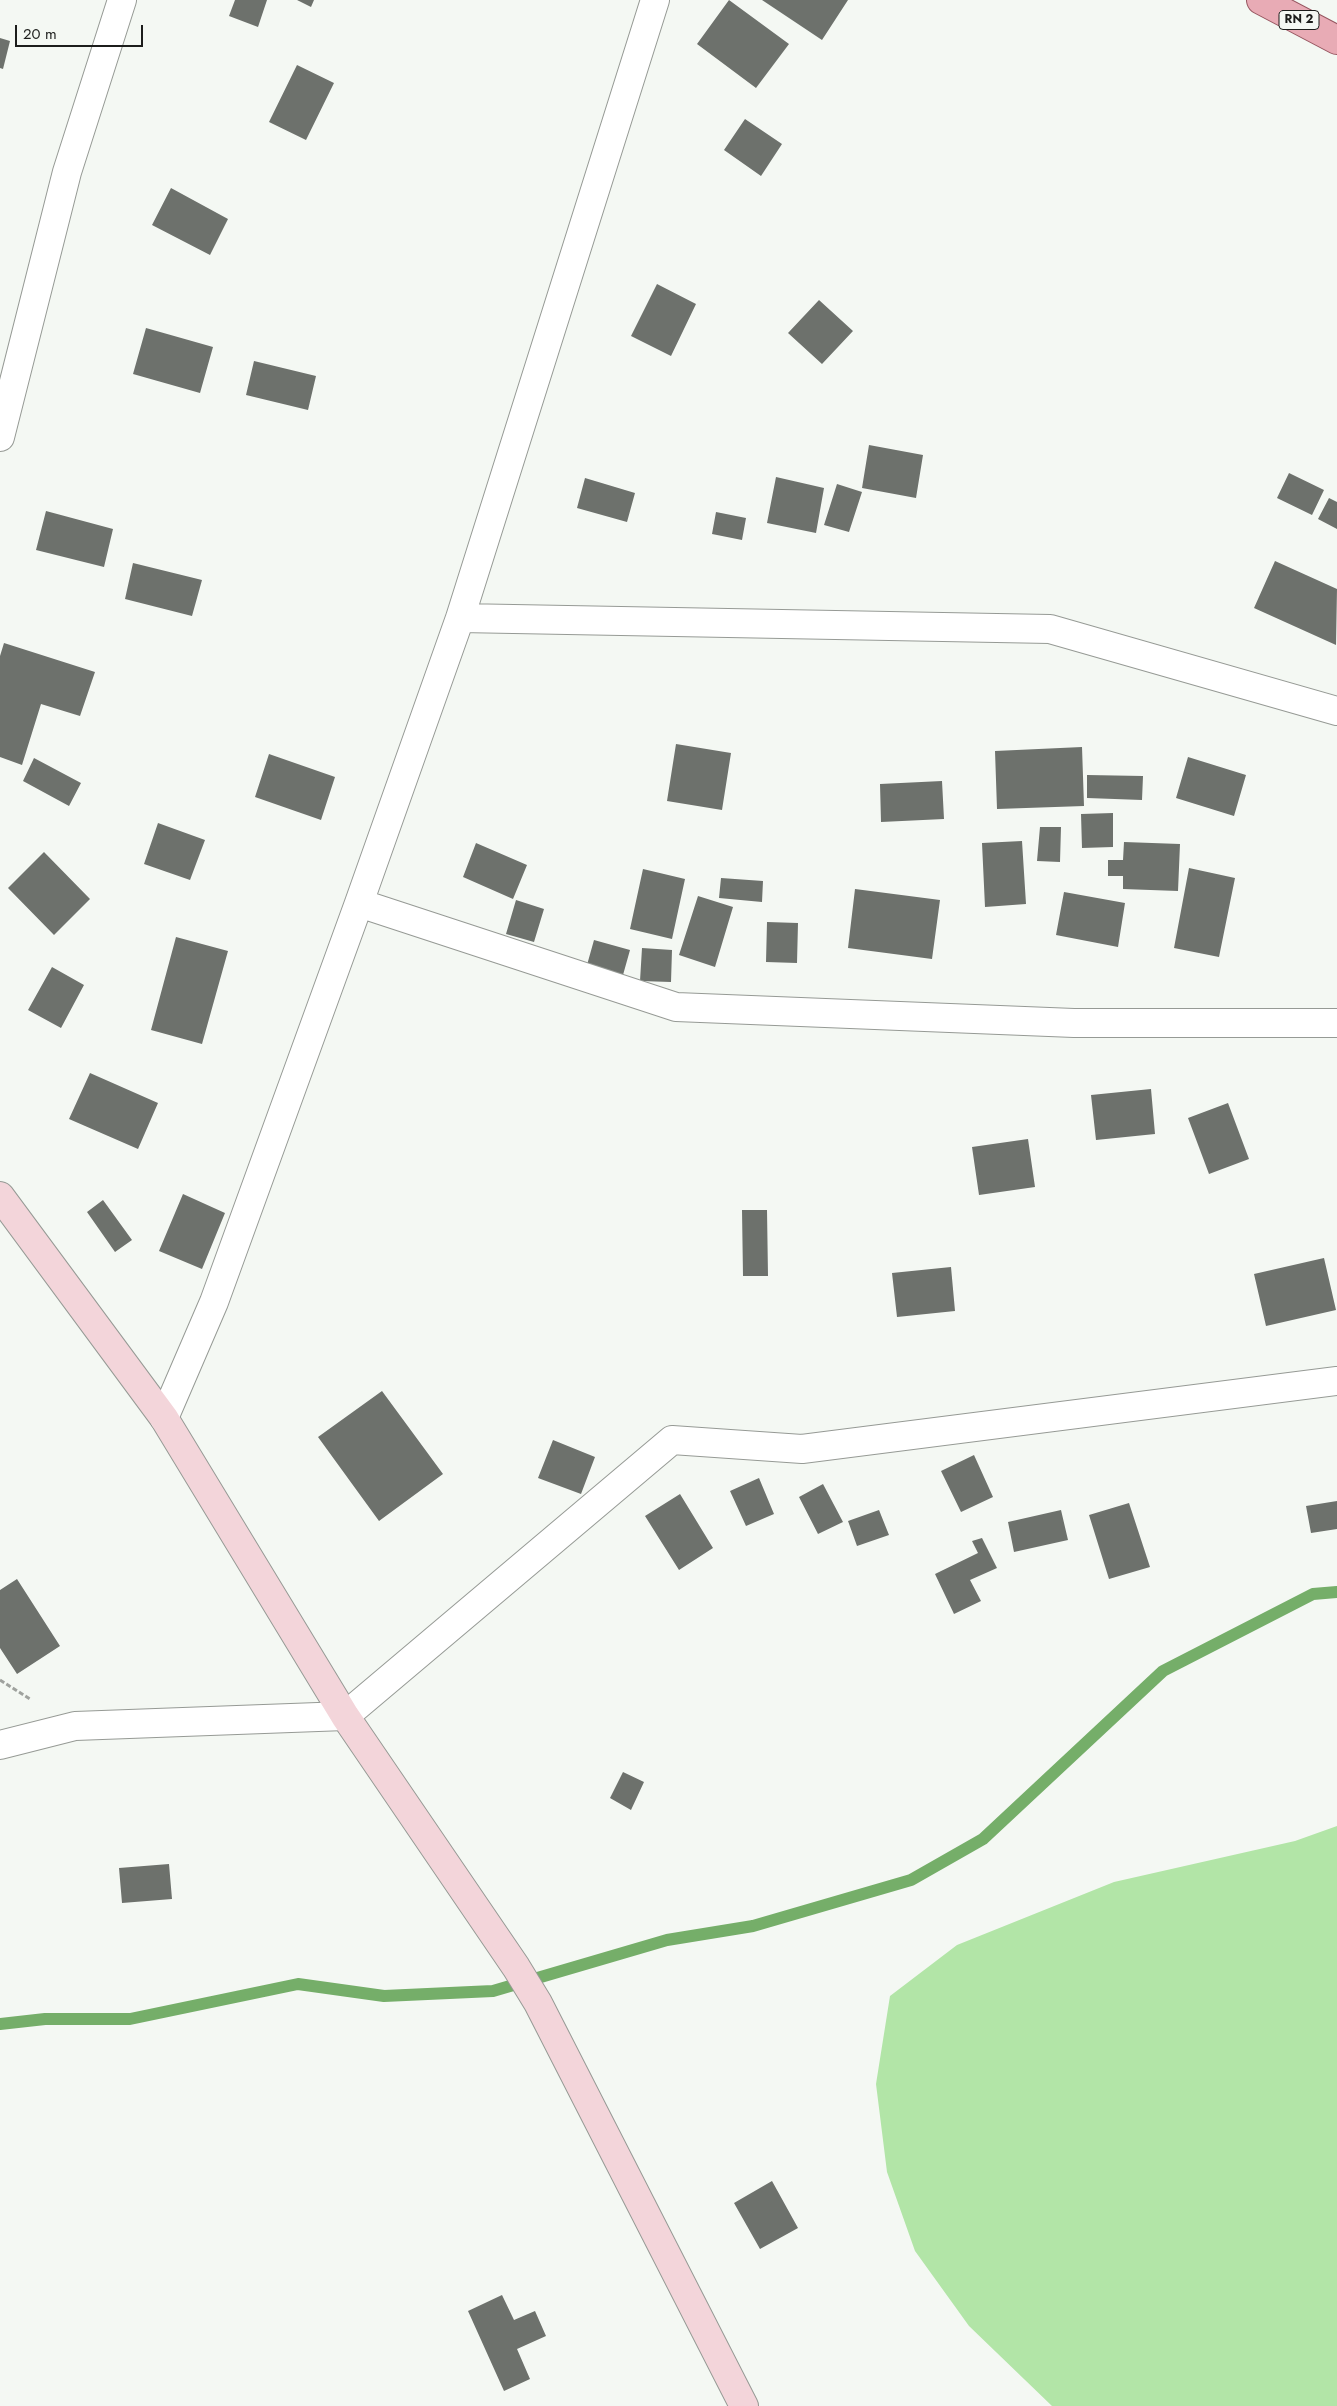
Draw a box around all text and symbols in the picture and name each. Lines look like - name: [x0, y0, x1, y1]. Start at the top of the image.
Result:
- road number: RN 2: [1279, 10, 1319, 30]
- scale bar: [18, 15, 145, 47]
- text: 20 m: [23, 23, 57, 45]

